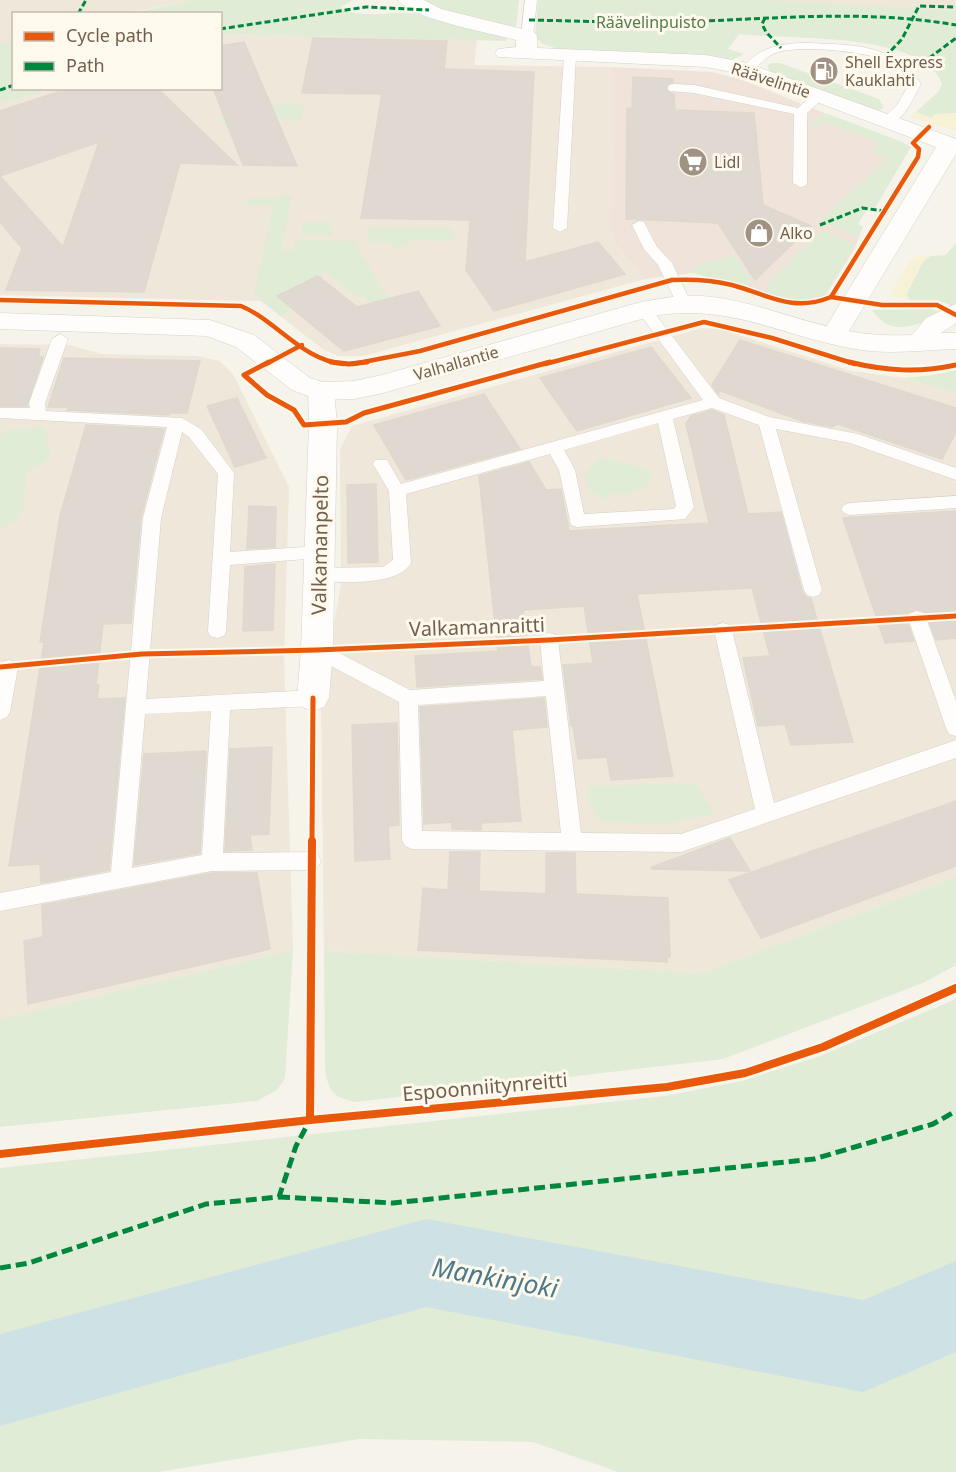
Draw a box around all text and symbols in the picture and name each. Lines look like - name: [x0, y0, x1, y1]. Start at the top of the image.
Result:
- park label: Räävelinpuisto: [596, 11, 706, 33]
- legend: [12, 12, 222, 90]
- text: Cycle path: [66, 23, 153, 47]
- place label: Shell Express Kauklahti: [845, 51, 943, 91]
- text: Path: [66, 53, 105, 77]
- fuel station icon: Shell Express Kauklahti: [808, 55, 840, 87]
- street label: Räävelintie: [729, 57, 813, 103]
- supermarket icon: Lidl: [677, 146, 709, 178]
- place label: Lidl: [714, 151, 740, 173]
- shop icon: Alko: [743, 217, 775, 249]
- place label: Alko: [780, 222, 813, 244]
- street label: Valhallantie: [411, 340, 501, 386]
- street label: Valkamanpelto: [305, 475, 334, 615]
- street label: Valkamanraitti: [409, 611, 545, 642]
- street label: Espoonniitynreitti: [401, 1066, 569, 1107]
- water label: Mankinjoki: [429, 1248, 562, 1306]

